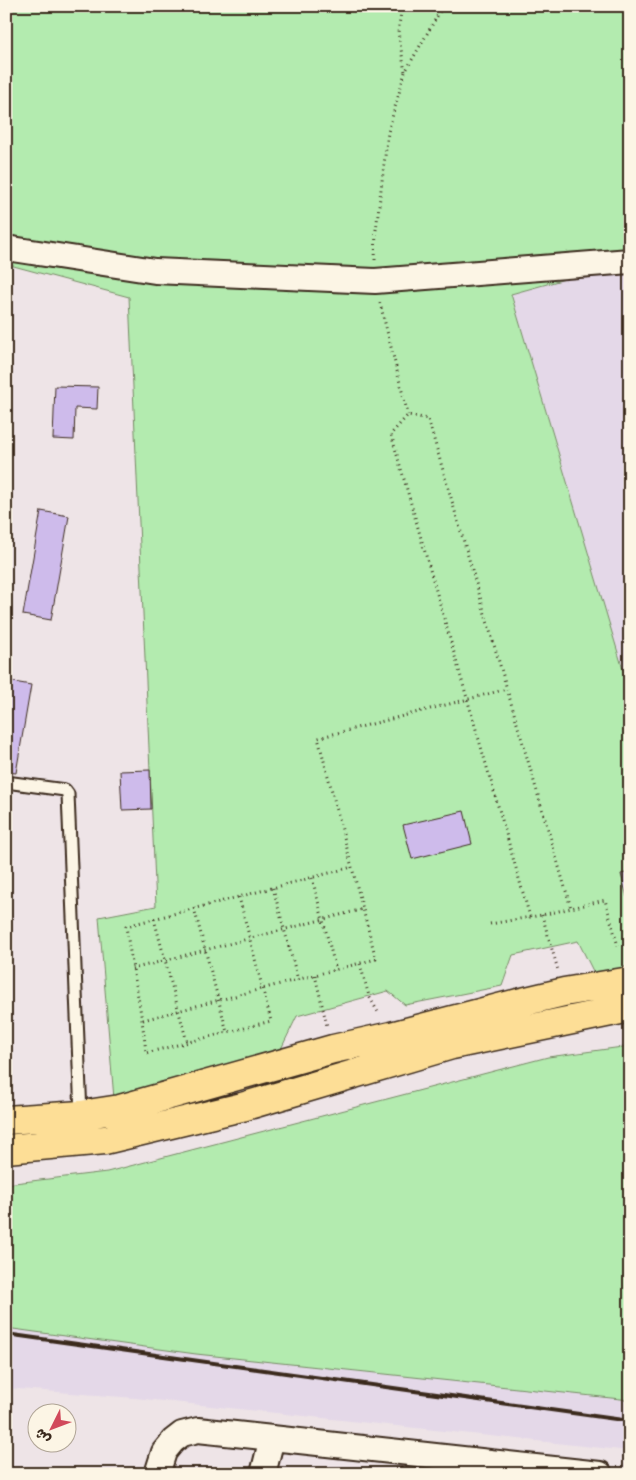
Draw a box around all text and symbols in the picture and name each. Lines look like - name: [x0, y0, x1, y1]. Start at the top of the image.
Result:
- north arrow: [28, 1402, 78, 1452]
- text: ش: [31, 1425, 54, 1448]

